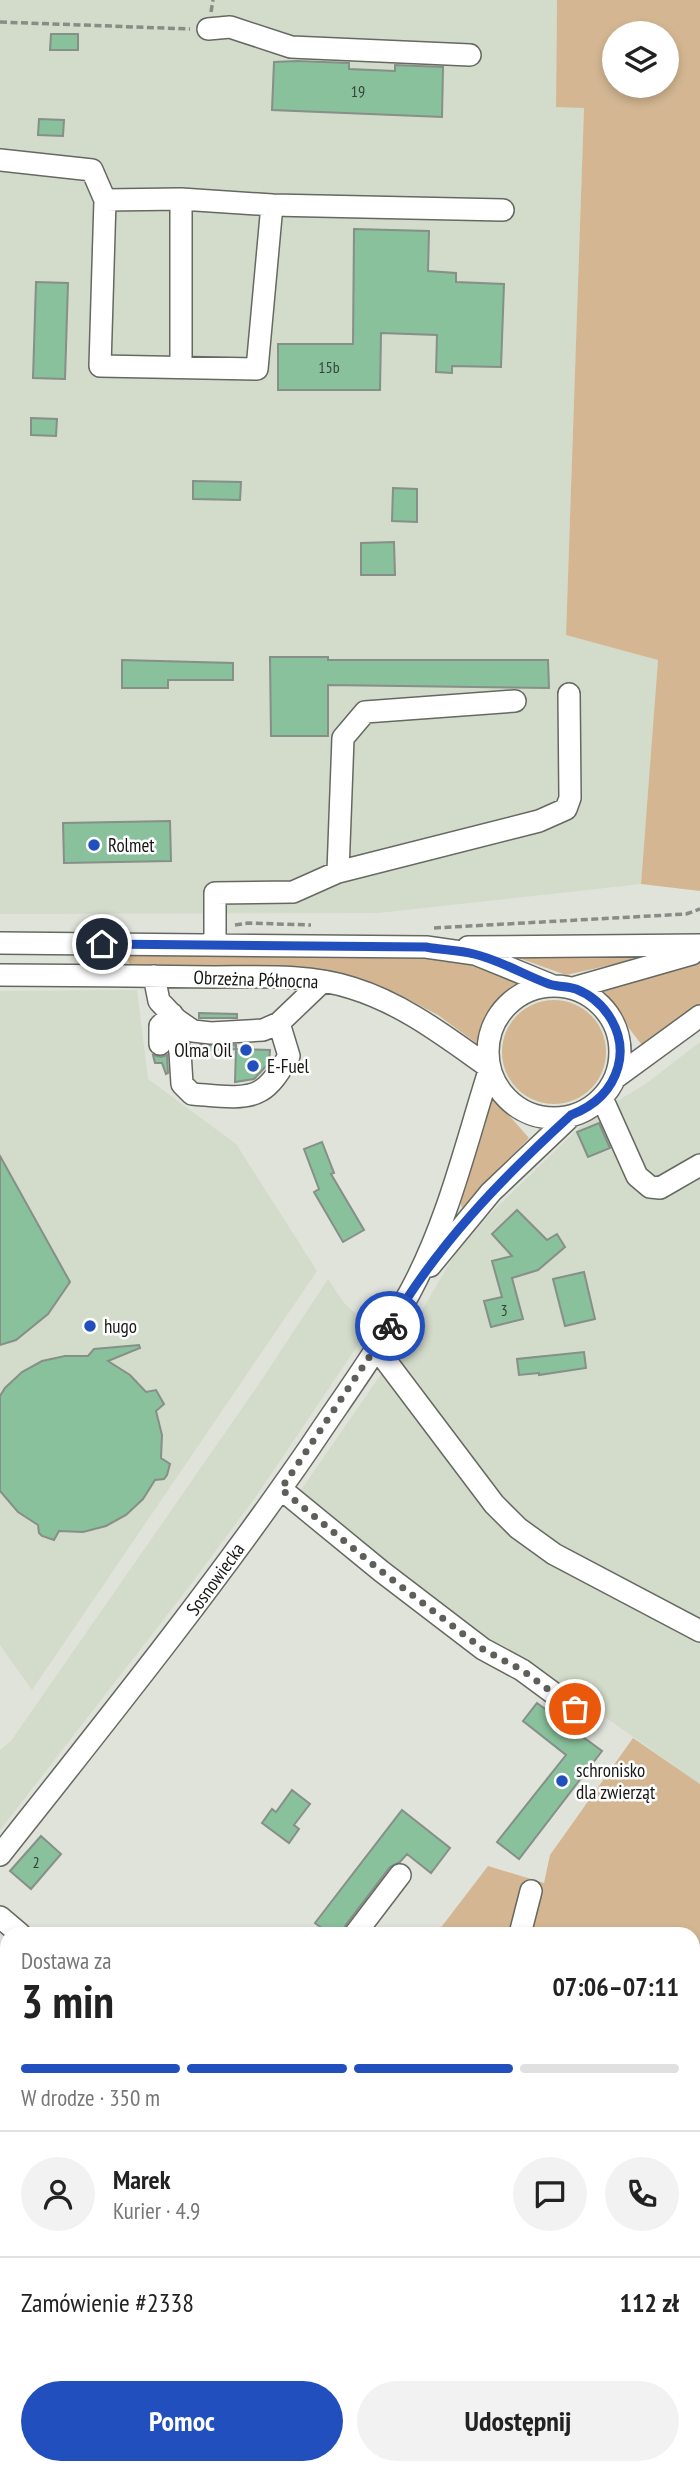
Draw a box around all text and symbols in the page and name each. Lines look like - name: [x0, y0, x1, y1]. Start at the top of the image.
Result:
- map controls: [602, 21, 679, 98]
- button: layers: [602, 21, 679, 98]
- house number: 19: [351, 81, 365, 101]
- house number: 15b: [318, 357, 340, 377]
- place label: Rolmet: [108, 833, 155, 857]
- marker: Rolmet: [86, 837, 102, 853]
- pin: [72, 914, 132, 974]
- icon: home: [83, 925, 121, 963]
- street label: Obrzeżna Północna: [193, 965, 319, 993]
- place label: Olma Oil: [174, 1038, 233, 1062]
- marker: Olma Oil: [238, 1042, 254, 1058]
- place label: E-Fuel: [267, 1054, 310, 1078]
- marker: E-Fuel: [245, 1058, 261, 1074]
- courier: [355, 1291, 425, 1361]
- house number: 3: [500, 1300, 508, 1320]
- icon: bike: [371, 1307, 409, 1345]
- place label: hugo: [104, 1314, 137, 1338]
- marker: hugo: [82, 1318, 98, 1334]
- street label: Sosnowiecka: [181, 1538, 249, 1620]
- pin: [545, 1679, 605, 1739]
- icon: bag: [556, 1690, 594, 1728]
- place label: schronisko dla zwierząt: [576, 1758, 656, 1804]
- marker: schronisko dla zwierząt: [554, 1773, 570, 1789]
- house number: 2: [32, 1852, 40, 1872]
- text: Dostawa za: [21, 1946, 111, 1975]
- text: 07:06–07:11: [552, 1970, 679, 2003]
- text: 3 min: [21, 1971, 114, 2031]
- text: W drodze · 350 m: [21, 2083, 160, 2112]
- button: person: [21, 2157, 95, 2231]
- button: chat: [513, 2157, 587, 2231]
- button: phone: [605, 2157, 679, 2231]
- text: Marek: [113, 2163, 170, 2196]
- text: Kurier · 4.9: [113, 2196, 200, 2225]
- text: Zamówienie #2338: [21, 2286, 194, 2319]
- text: 112 zł: [620, 2286, 679, 2319]
- button: Pomoc: [21, 2381, 343, 2461]
- button: Udostępnij: [357, 2381, 679, 2461]

